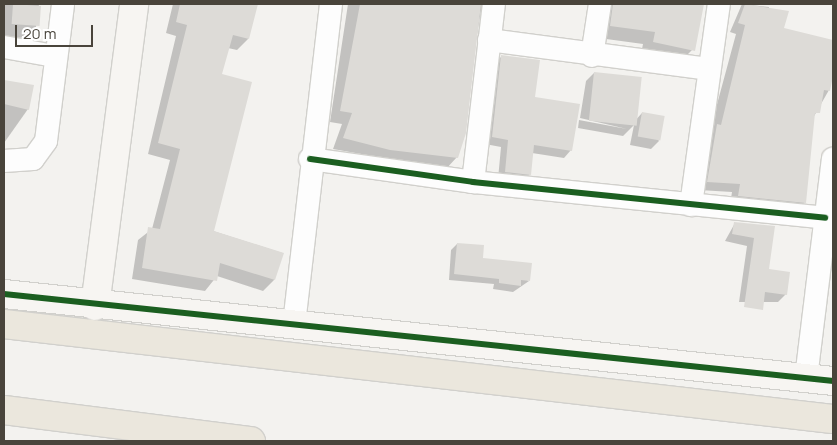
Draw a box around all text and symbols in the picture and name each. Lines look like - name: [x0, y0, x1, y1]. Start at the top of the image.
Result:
- scale bar: [18, 15, 95, 47]
- text: 20 m: [23, 23, 56, 44]

